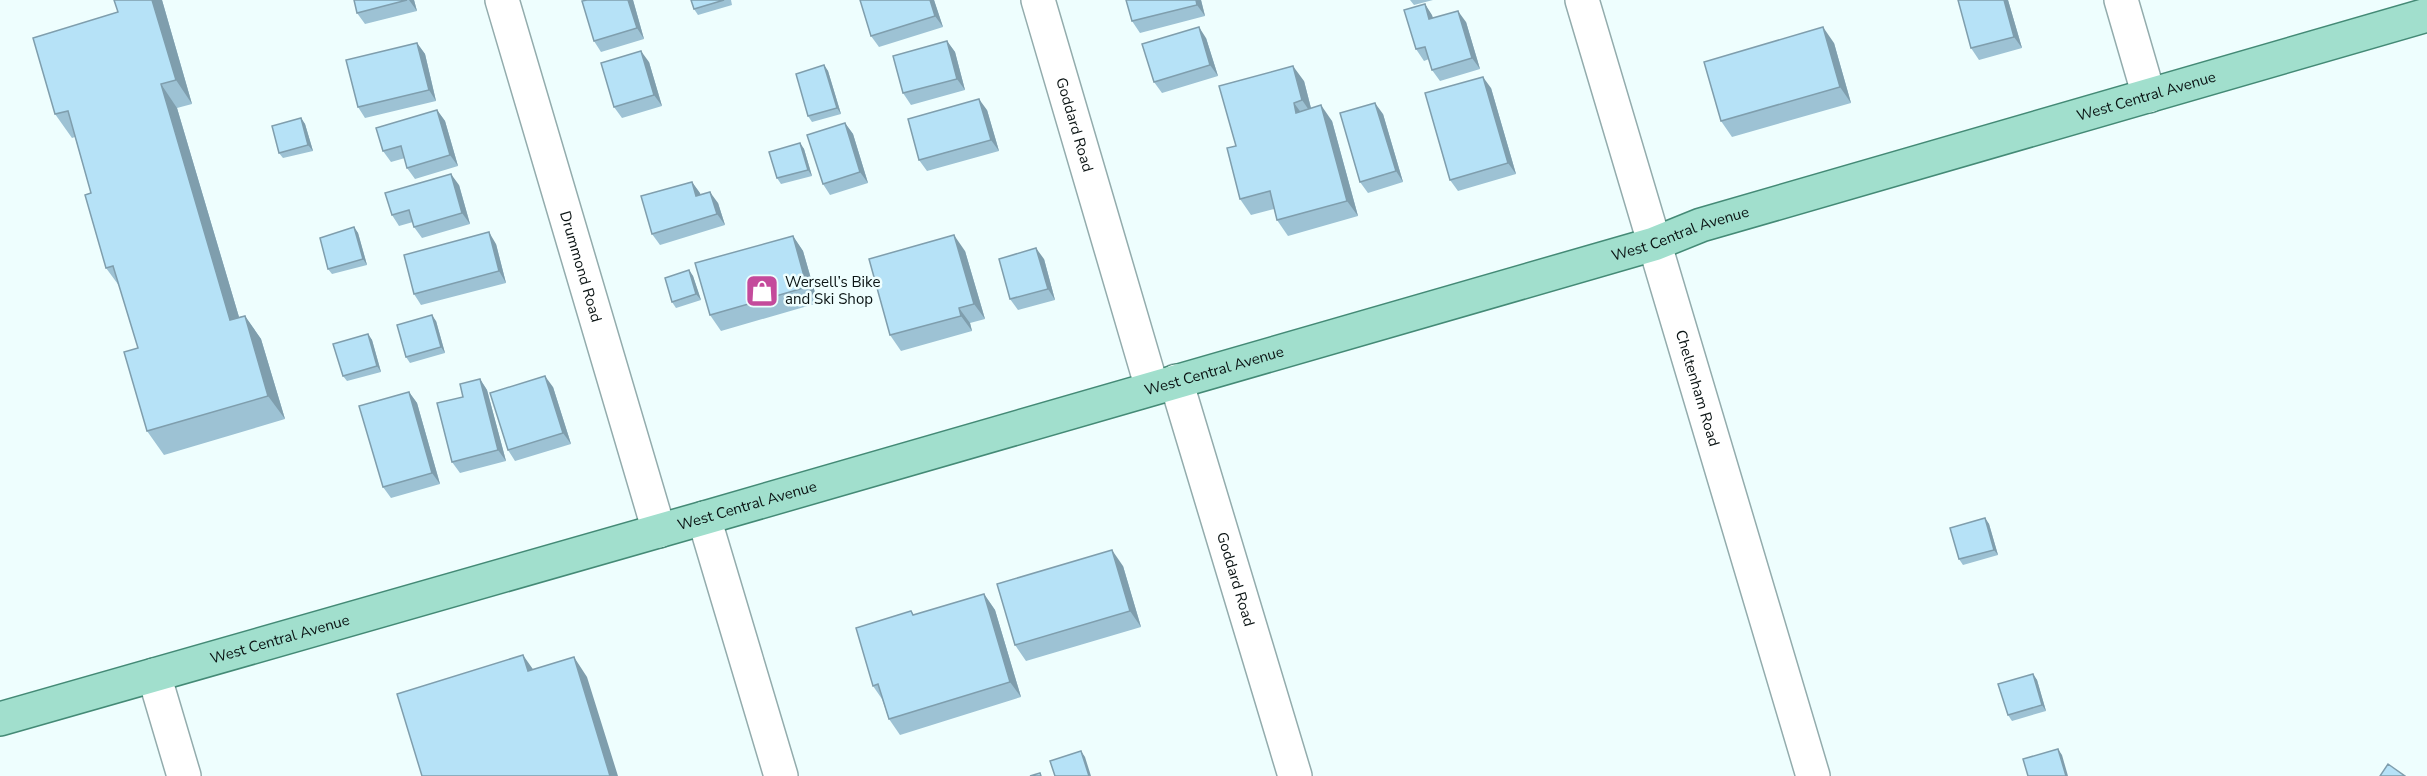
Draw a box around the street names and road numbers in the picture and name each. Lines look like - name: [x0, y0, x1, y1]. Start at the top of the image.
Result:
- street label: West Central Avenue: [2074, 67, 2218, 126]
- street label: Goddard Road: [1051, 75, 1098, 174]
- street label: West Central Avenue: [1609, 202, 1751, 266]
- street label: Drummond Road: [555, 209, 607, 325]
- street label: Cheltenham Road: [1671, 327, 1724, 449]
- street label: West Central Avenue: [1142, 341, 1286, 400]
- street label: West Central Avenue: [675, 476, 819, 535]
- street label: Goddard Road: [1212, 530, 1259, 629]
- street label: West Central Avenue: [208, 610, 352, 668]

